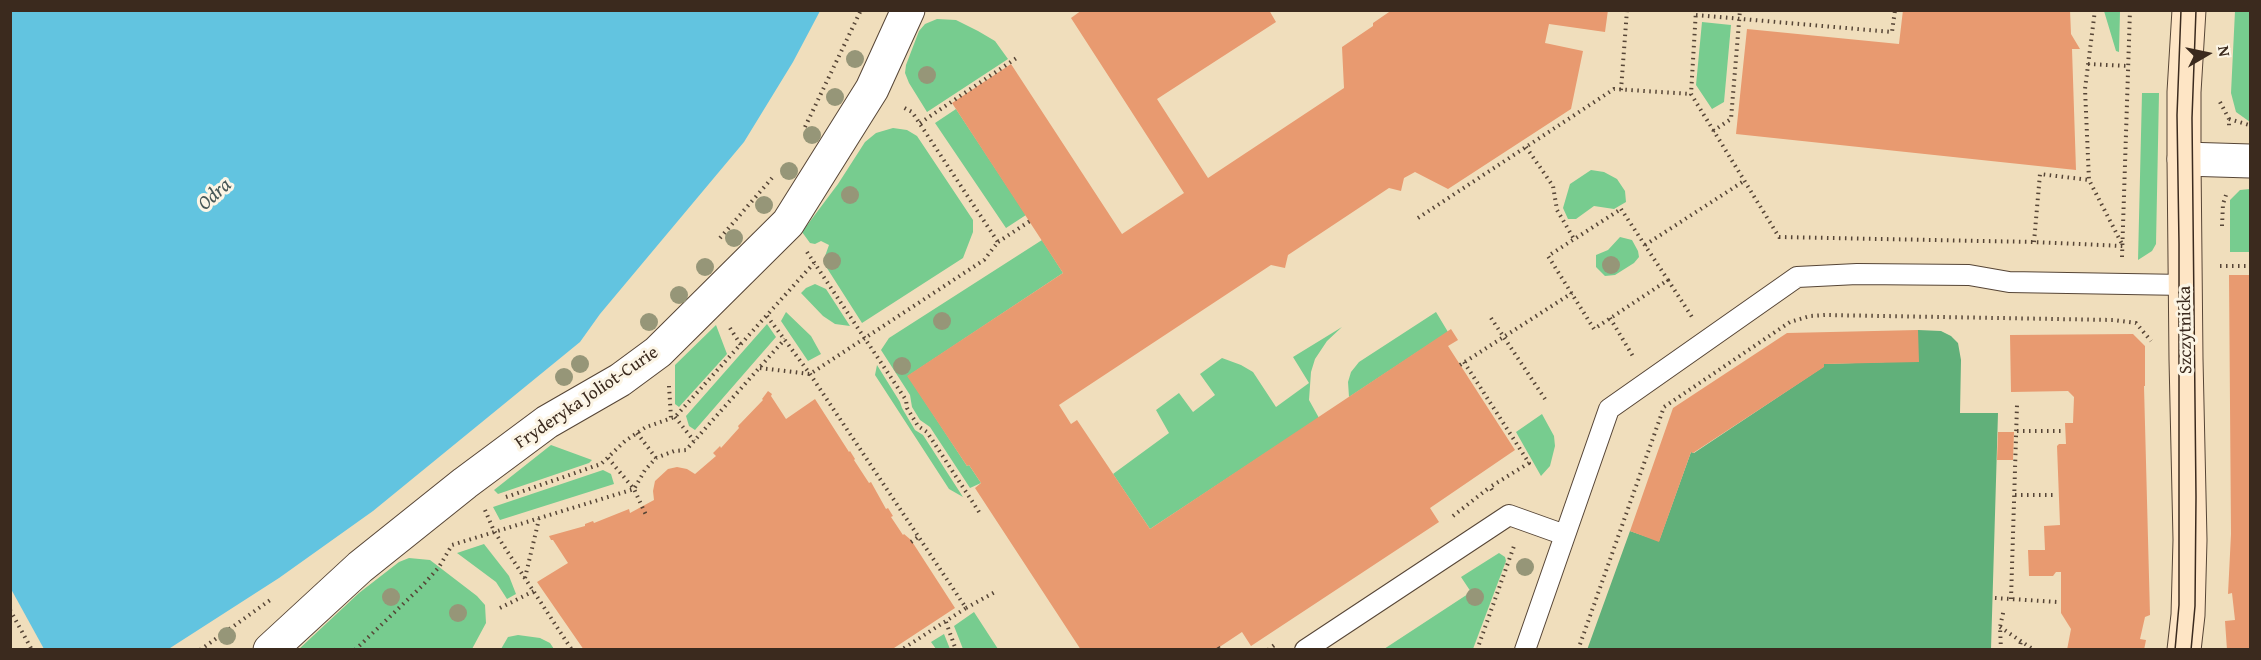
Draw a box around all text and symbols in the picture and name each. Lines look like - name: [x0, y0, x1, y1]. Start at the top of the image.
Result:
- north arrow: [2177, 24, 2237, 84]
- text: N: [2212, 44, 2237, 58]
- water label: Odra: [193, 174, 237, 216]
- street label: Szczytnicka: [2174, 286, 2198, 374]
- street label: Fryderyka Joliot-Curie: [511, 342, 663, 454]

